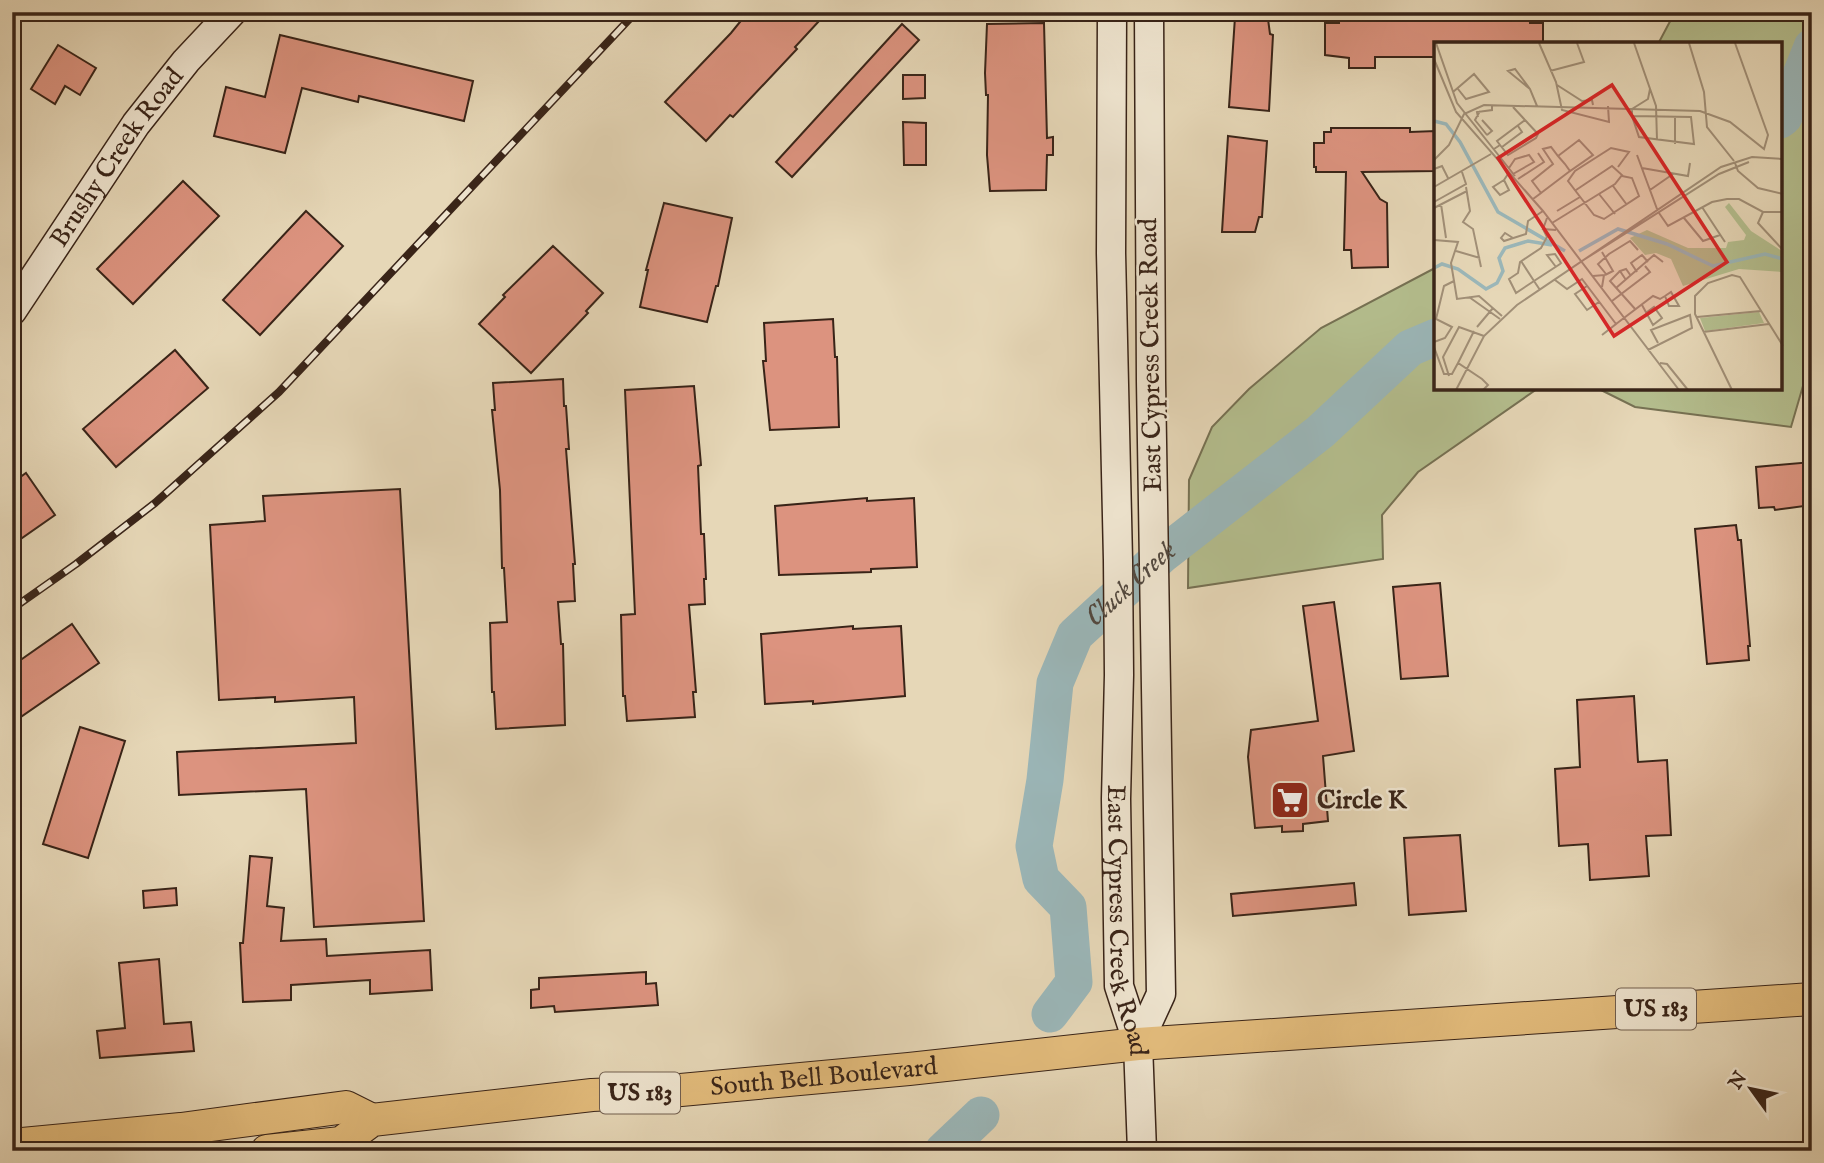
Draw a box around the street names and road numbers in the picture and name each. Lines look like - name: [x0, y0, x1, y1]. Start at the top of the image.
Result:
- street label: Brushy Creek Road: [43, 61, 191, 253]
- street label: East Cypress Creek Road: [1132, 218, 1170, 492]
- street label: East Cypress Creek Road: [1099, 784, 1155, 1057]
- road number: US 183: [1616, 988, 1696, 1030]
- street label: South Bell Boulevard: [709, 1049, 939, 1104]
- road number: US 183: [600, 1072, 680, 1114]

